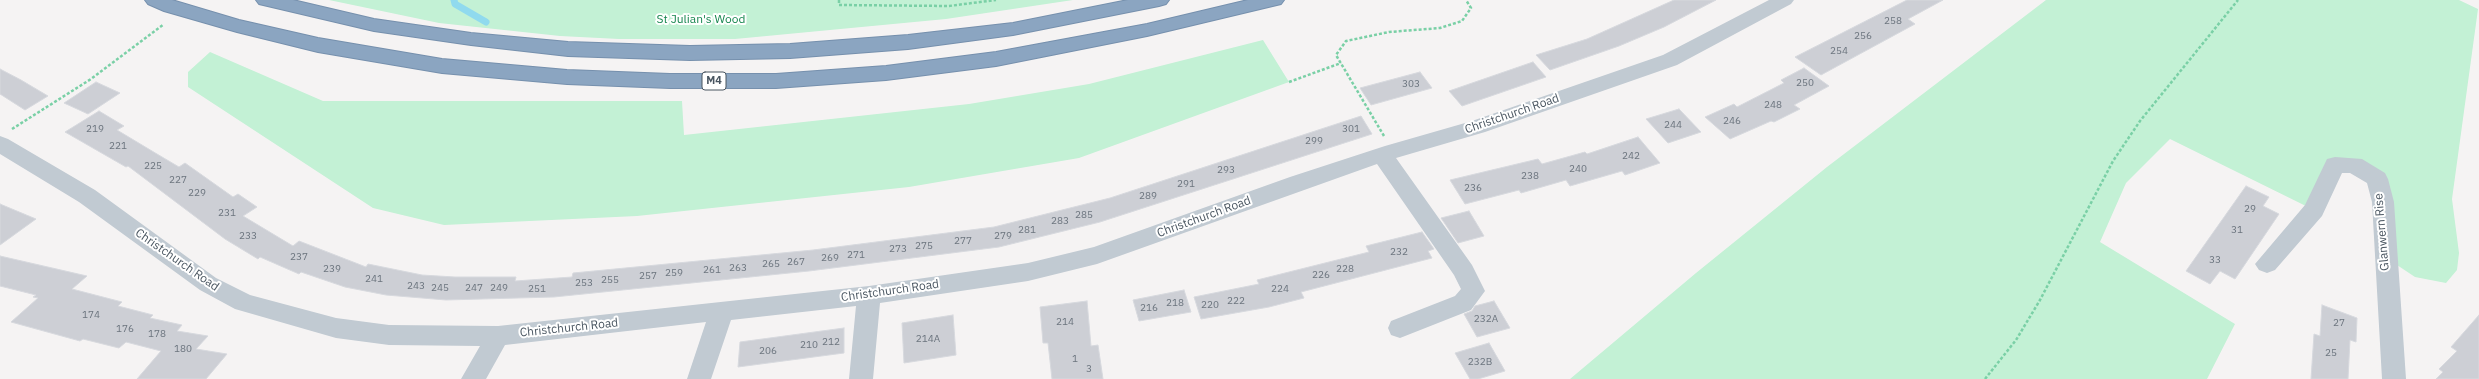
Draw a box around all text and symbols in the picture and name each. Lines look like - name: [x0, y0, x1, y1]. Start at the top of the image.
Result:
- park label: St Julian's Wood: [657, 13, 745, 27]
- house number: 258: [1884, 15, 1902, 27]
- house number: 256: [1854, 30, 1872, 42]
- house number: 254: [1830, 45, 1848, 57]
- road number: M4: [702, 72, 726, 90]
- house number: 250: [1796, 77, 1814, 89]
- house number: 303: [1402, 78, 1420, 90]
- street label: Christchurch Road: [1463, 91, 1561, 137]
- house number: 248: [1764, 99, 1782, 111]
- house number: 246: [1723, 115, 1741, 127]
- house number: 244: [1664, 119, 1682, 131]
- house number: 219: [86, 123, 104, 135]
- house number: 301: [1342, 123, 1360, 135]
- house number: 299: [1305, 135, 1323, 147]
- house number: 221: [109, 140, 127, 152]
- house number: 242: [1622, 150, 1640, 162]
- house number: 225: [144, 160, 162, 172]
- house number: 240: [1569, 163, 1587, 175]
- house number: 293: [1217, 164, 1235, 176]
- house number: 238: [1521, 170, 1539, 182]
- house number: 227: [169, 174, 187, 186]
- house number: 291: [1177, 178, 1195, 190]
- house number: 236: [1464, 182, 1482, 194]
- house number: 229: [188, 187, 206, 199]
- house number: 289: [1139, 190, 1157, 202]
- street label: Christchurch Road: [1155, 193, 1253, 241]
- street label: Glanwern Rise: [2371, 193, 2393, 271]
- house number: 29: [2244, 203, 2256, 215]
- house number: 231: [218, 207, 236, 219]
- house number: 285: [1075, 209, 1093, 221]
- house number: 283: [1051, 215, 1069, 227]
- house number: 281: [1018, 224, 1036, 236]
- house number: 31: [2231, 224, 2243, 236]
- street label: Christchurch Road: [132, 226, 222, 294]
- house number: 233: [239, 230, 257, 242]
- house number: 279: [994, 230, 1012, 242]
- house number: 277: [954, 235, 972, 247]
- house number: 275: [915, 240, 933, 252]
- house number: 273: [889, 243, 907, 255]
- house number: 232: [1390, 246, 1408, 258]
- house number: 271: [847, 249, 865, 261]
- house number: 237: [290, 251, 308, 263]
- house number: 269: [821, 252, 839, 264]
- house number: 33: [2209, 254, 2221, 266]
- house number: 267: [787, 256, 805, 268]
- house number: 265: [762, 258, 780, 270]
- house number: 263: [729, 262, 747, 274]
- house number: 239: [323, 263, 341, 275]
- house number: 228: [1336, 263, 1354, 275]
- house number: 261: [703, 264, 721, 276]
- house number: 259: [665, 267, 683, 279]
- house number: 226: [1312, 269, 1330, 281]
- house number: 257: [639, 270, 657, 282]
- house number: 241: [365, 273, 383, 285]
- house number: 255: [601, 274, 619, 286]
- house number: 253: [575, 277, 593, 289]
- street label: Christchurch Road: [840, 277, 940, 305]
- house number: 243: [407, 280, 425, 292]
- house number: 245: [431, 282, 449, 294]
- house number: 247: [465, 282, 483, 294]
- house number: 249: [490, 282, 508, 294]
- house number: 251: [528, 283, 546, 295]
- house number: 224: [1271, 283, 1289, 295]
- house number: 222: [1227, 295, 1245, 307]
- house number: 218: [1166, 297, 1184, 309]
- house number: 220: [1201, 299, 1219, 311]
- house number: 216: [1140, 302, 1158, 314]
- house number: 174: [82, 309, 100, 321]
- house number: 232A: [1474, 313, 1498, 325]
- street label: Christchurch Road: [519, 316, 619, 340]
- house number: 214: [1056, 316, 1074, 328]
- house number: 27: [2333, 317, 2345, 329]
- house number: 176: [116, 323, 134, 335]
- house number: 178: [148, 328, 166, 340]
- house number: 214A: [916, 333, 940, 345]
- house number: 212: [822, 336, 840, 348]
- house number: 210: [800, 339, 818, 351]
- house number: 180: [174, 343, 192, 355]
- house number: 206: [759, 345, 777, 357]
- house number: 25: [2325, 347, 2337, 359]
- house number: 1: [1072, 353, 1078, 365]
- house number: 232B: [1468, 356, 1492, 368]
- house number: 3: [1086, 363, 1092, 375]

